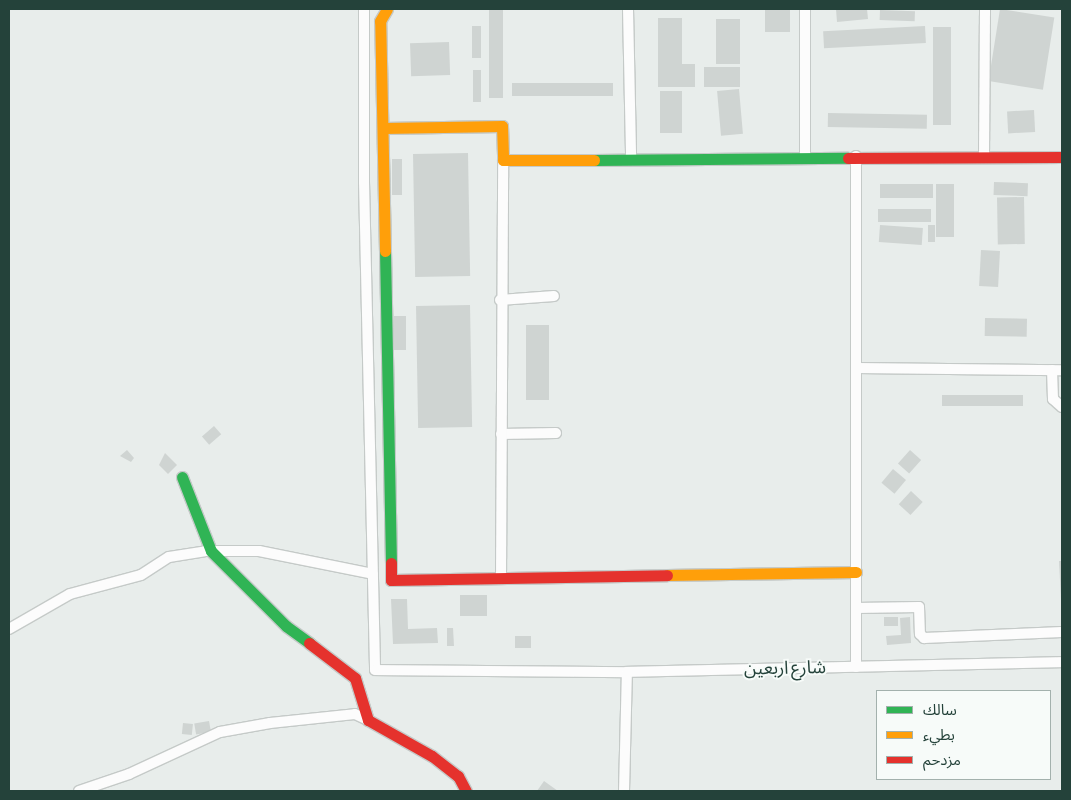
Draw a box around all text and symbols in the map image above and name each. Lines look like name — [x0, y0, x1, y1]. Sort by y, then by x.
street label: شارع اربعين — [744, 656, 826, 680]
legend — [876, 690, 1051, 780]
text: سالك — [923, 701, 957, 718]
text: بطيء — [923, 726, 955, 743]
text: مزدحم — [923, 751, 961, 768]

